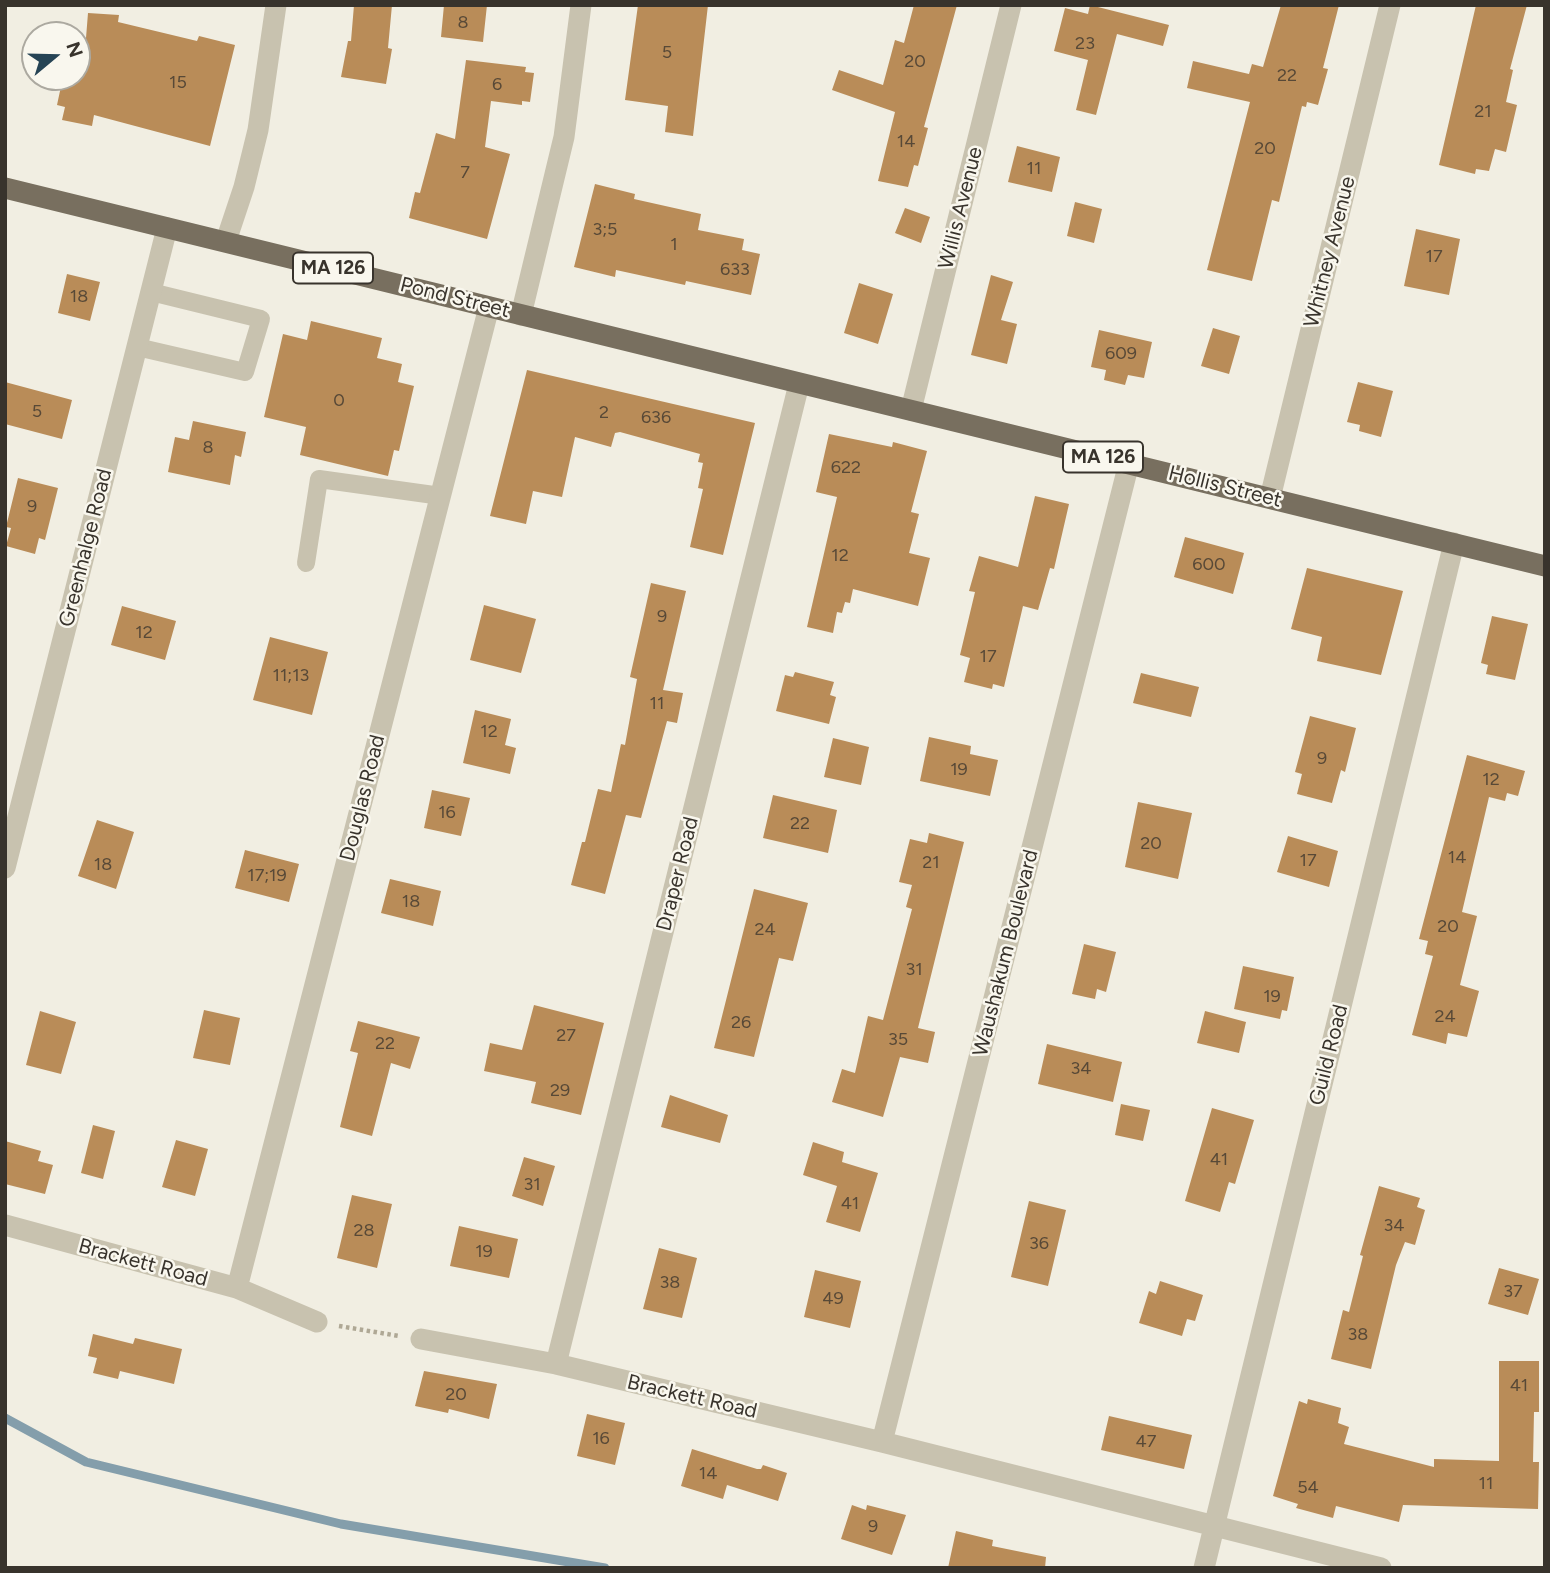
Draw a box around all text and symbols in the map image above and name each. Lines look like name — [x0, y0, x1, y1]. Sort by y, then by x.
house number: 8 — [457, 12, 469, 34]
north arrow — [21, 21, 91, 91]
house number: 23 — [1075, 33, 1095, 55]
text: N — [61, 39, 88, 60]
house number: 5 — [662, 42, 672, 64]
house number: 20 — [904, 51, 926, 73]
house number: 22 — [1277, 65, 1297, 87]
house number: 15 — [169, 72, 187, 94]
house number: 6 — [492, 74, 502, 96]
house number: 21 — [1474, 101, 1492, 123]
house number: 14 — [897, 131, 915, 153]
house number: 20 — [1254, 138, 1276, 160]
street label: Willis Avenue — [934, 144, 988, 272]
house number: 11 — [1027, 158, 1041, 180]
house number: 7 — [460, 162, 470, 184]
street label: Whitney Avenue — [1299, 174, 1361, 330]
house number: 3;5 — [593, 219, 617, 241]
house number: 1 — [670, 234, 678, 256]
house number: 17 — [1425, 246, 1443, 268]
road number: MA 126 — [293, 252, 373, 284]
house number: 633 — [720, 259, 750, 281]
street label: Pond Street — [398, 272, 512, 324]
house number: 18 — [70, 286, 88, 308]
house number: 609 — [1105, 343, 1137, 365]
house number: 0 — [333, 390, 345, 412]
house number: 5 — [32, 401, 42, 423]
house number: 2 — [599, 402, 609, 424]
house number: 636 — [641, 407, 671, 429]
house number: 8 — [202, 437, 214, 459]
road number: MA 126 — [1063, 442, 1143, 472]
house number: 622 — [831, 457, 861, 479]
street label: Hollis Street — [1166, 461, 1284, 513]
street label: Greenhalge Road — [54, 466, 118, 630]
house number: 9 — [27, 496, 37, 518]
house number: 12 — [831, 545, 849, 567]
house number: 600 — [1192, 554, 1226, 576]
house number: 9 — [657, 606, 667, 628]
house number: 12 — [135, 622, 153, 644]
house number: 17 — [979, 646, 997, 668]
house number: 11;13 — [273, 665, 309, 687]
house number: 11 — [650, 693, 664, 715]
house number: 12 — [480, 721, 498, 743]
street label: Douglas Road — [335, 732, 391, 864]
house number: 9 — [1317, 748, 1327, 770]
house number: 19 — [950, 759, 968, 781]
house number: 12 — [1482, 769, 1500, 791]
house number: 16 — [438, 802, 456, 824]
house number: 22 — [790, 813, 810, 835]
street label: Draper Road — [652, 814, 704, 934]
house number: 20 — [1140, 833, 1162, 855]
street label: Waushakum Boulevard — [968, 847, 1044, 1059]
house number: 14 — [1448, 847, 1466, 869]
house number: 17 — [1299, 850, 1317, 872]
house number: 21 — [922, 852, 940, 874]
house number: 18 — [94, 854, 112, 876]
house number: 17;19 — [247, 865, 287, 887]
house number: 18 — [402, 891, 420, 913]
house number: 20 — [1437, 916, 1459, 938]
house number: 24 — [754, 919, 776, 941]
house number: 31 — [905, 959, 923, 981]
house number: 19 — [1263, 986, 1281, 1008]
street label: Guild Road — [1304, 1002, 1354, 1108]
house number: 24 — [1434, 1006, 1456, 1028]
house number: 26 — [731, 1012, 751, 1034]
house number: 27 — [556, 1025, 576, 1047]
house number: 35 — [888, 1029, 908, 1051]
house number: 22 — [375, 1033, 395, 1055]
house number: 34 — [1071, 1058, 1091, 1080]
house number: 29 — [550, 1080, 570, 1102]
house number: 41 — [1210, 1149, 1228, 1171]
house number: 31 — [523, 1174, 541, 1196]
house number: 41 — [841, 1193, 859, 1215]
house number: 34 — [1384, 1215, 1404, 1237]
house number: 28 — [353, 1220, 375, 1242]
house number: 36 — [1029, 1233, 1049, 1255]
street label: Brackett Road — [76, 1234, 210, 1292]
house number: 19 — [475, 1241, 493, 1263]
house number: 38 — [660, 1272, 680, 1294]
house number: 37 — [1503, 1281, 1523, 1303]
house number: 49 — [822, 1288, 844, 1310]
house number: 38 — [1348, 1324, 1368, 1346]
street label: Brackett Road — [624, 1370, 760, 1424]
house number: 41 — [1510, 1375, 1528, 1397]
house number: 20 — [445, 1384, 467, 1406]
house number: 16 — [592, 1428, 610, 1450]
house number: 47 — [1136, 1431, 1156, 1453]
house number: 14 — [699, 1463, 717, 1485]
house number: 11 — [1479, 1473, 1493, 1495]
house number: 54 — [1297, 1477, 1319, 1499]
house number: 9 — [868, 1516, 878, 1538]

